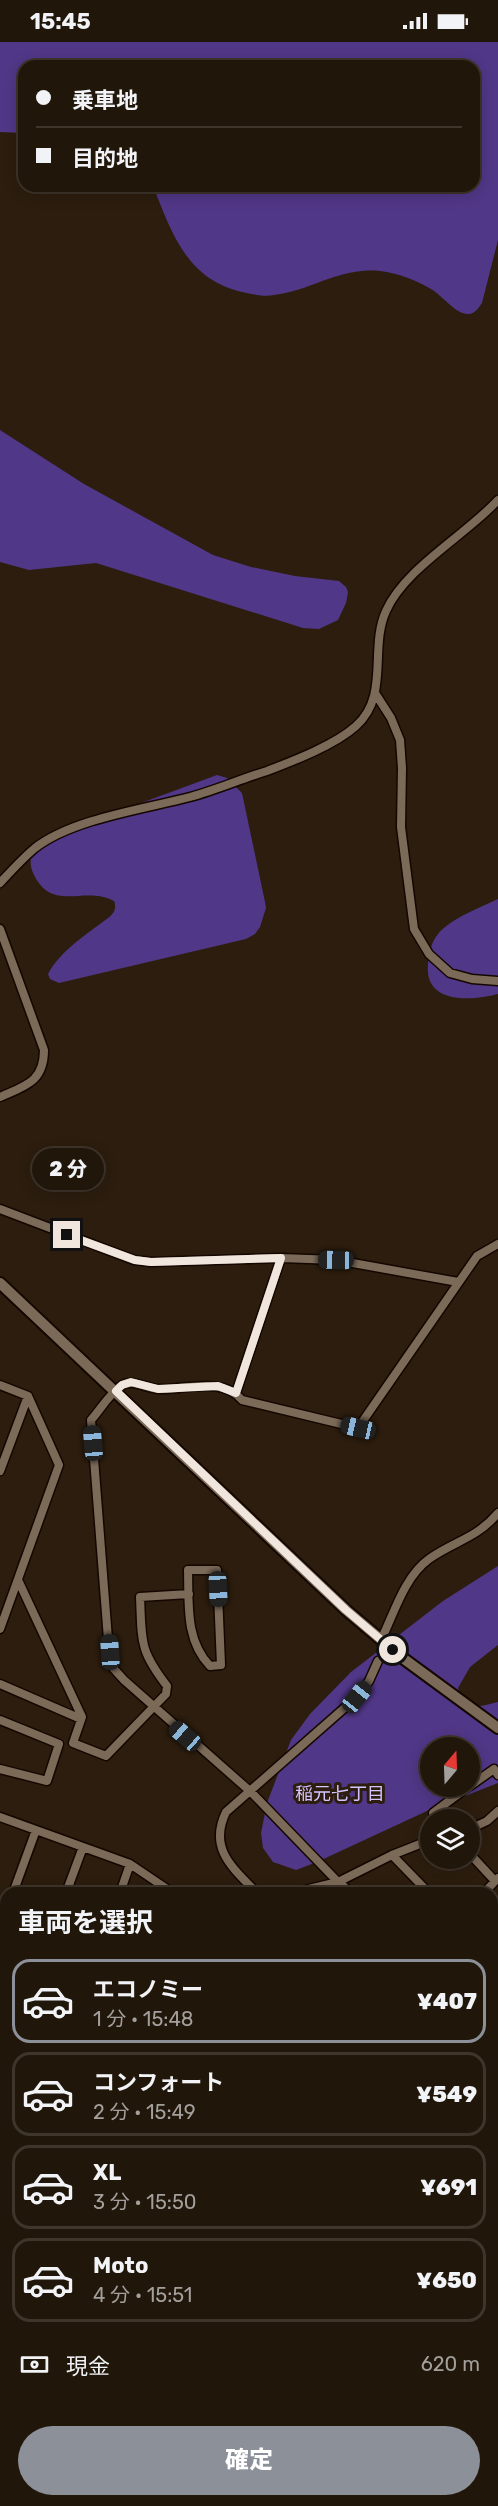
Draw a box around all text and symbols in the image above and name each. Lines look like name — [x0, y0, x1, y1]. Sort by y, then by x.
text: 15:45 — [30, 8, 91, 35]
text: 乗車地 — [72, 87, 138, 114]
text: 目的地 — [72, 145, 138, 172]
callout: 2 分 — [31, 1148, 103, 1190]
text: 2 分 — [49, 1157, 87, 1181]
route end — [53, 1221, 80, 1248]
car — [318, 1251, 354, 1269]
car — [338, 1415, 378, 1441]
car — [82, 1424, 104, 1462]
car — [208, 1571, 228, 1607]
car — [100, 1633, 120, 1671]
route start — [379, 1636, 406, 1663]
car — [339, 1677, 375, 1717]
car — [166, 1717, 204, 1755]
north arrow — [420, 1737, 480, 1797]
map controls — [420, 1737, 480, 1869]
district label: 稲元七丁目 — [295, 1783, 385, 1805]
button: layers — [420, 1809, 480, 1869]
text: 車両を選択 — [18, 1907, 153, 1939]
icon: car — [21, 1974, 75, 2028]
text: エコノミー — [93, 1976, 203, 2003]
text: ¥407 — [417, 1988, 477, 2015]
text: 1 分 · 15:48 — [93, 2007, 194, 2031]
icon: car — [21, 2067, 75, 2121]
text: コンフォート — [93, 2069, 224, 2096]
text: ¥549 — [416, 2081, 477, 2108]
text: 2 分 · 15:49 — [93, 2100, 196, 2124]
text: XL — [93, 2159, 121, 2186]
icon: car — [21, 2160, 75, 2214]
text: ¥691 — [420, 2174, 477, 2201]
text: 3 分 · 15:50 — [93, 2190, 196, 2214]
text: Moto — [93, 2252, 148, 2279]
icon: car — [21, 2253, 75, 2307]
text: ¥650 — [416, 2267, 477, 2294]
text: 4 分 · 15:51 — [93, 2283, 192, 2307]
icon: cash — [18, 2348, 51, 2381]
text: 620 m — [421, 2352, 480, 2376]
text: 現金 — [66, 2353, 110, 2380]
button: 確定 — [18, 2426, 480, 2495]

